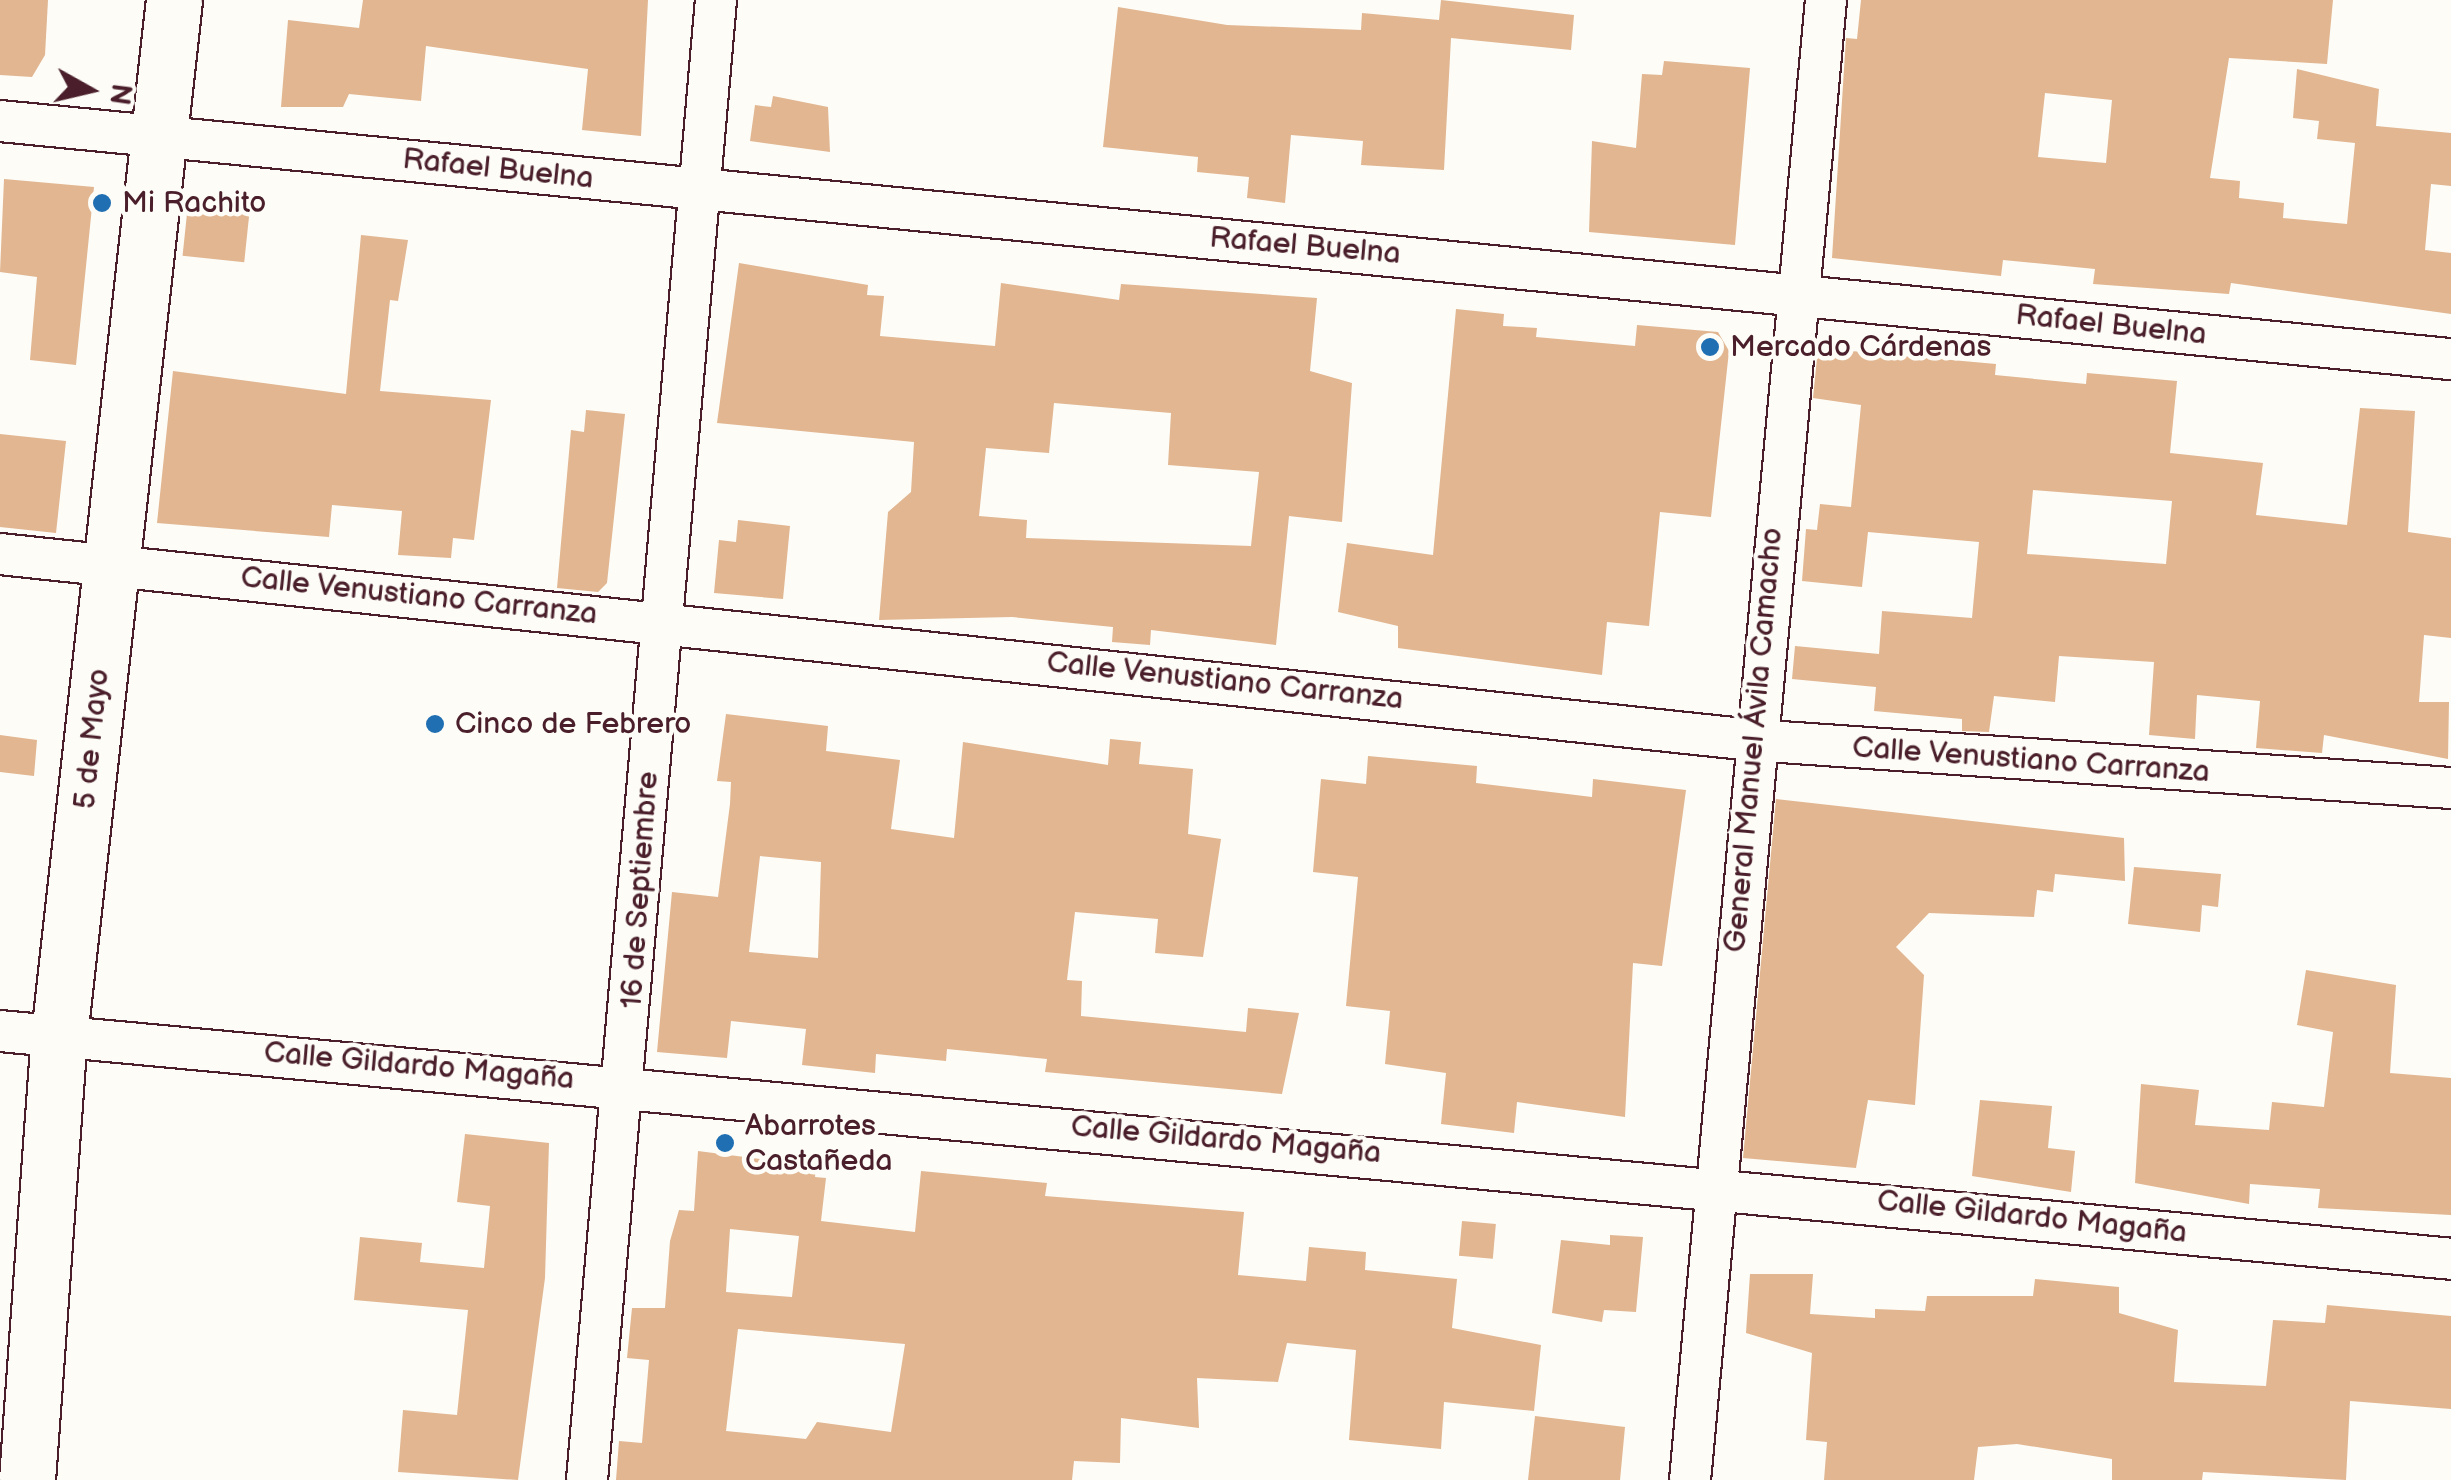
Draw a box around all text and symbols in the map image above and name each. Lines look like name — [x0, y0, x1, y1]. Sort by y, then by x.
north arrow — [40, 40, 140, 140]
text: N — [102, 82, 138, 107]
street label: Rafael Buelna — [401, 141, 595, 197]
place label: Mi Rachito — [122, 185, 266, 221]
marker: Mi Rachito — [91, 192, 113, 214]
street label: Rafael Buelna — [1208, 220, 1402, 272]
street label: Rafael Buelna — [2014, 297, 2208, 353]
place label: Mercado Cárdenas — [1730, 329, 1991, 365]
marker: Mercado Cárdenas — [1699, 336, 1721, 358]
street label: General Manuel Ávila Camacho — [1717, 526, 1791, 954]
street label: Calle Venustiano Carranza — [239, 559, 599, 633]
street label: Calle Venustiano Carranza — [1045, 644, 1405, 718]
street label: 5 de Mayo — [67, 667, 117, 811]
place label: Cinco de Febrero — [455, 706, 691, 742]
marker: Cinco de Febrero — [424, 713, 446, 735]
street label: Calle Venustiano Carranza — [1851, 730, 2211, 790]
street label: 16 de Septiembre — [614, 770, 666, 1010]
street label: Calle Gildardo Magaña — [262, 1035, 576, 1097]
place label: Abarrotes Castañeda — [745, 1108, 892, 1178]
street label: Calle Gildardo Magaña — [1069, 1109, 1383, 1171]
marker: Abarrotes Castañeda — [714, 1132, 736, 1154]
street label: Calle Gildardo Magaña — [1875, 1183, 2189, 1251]

